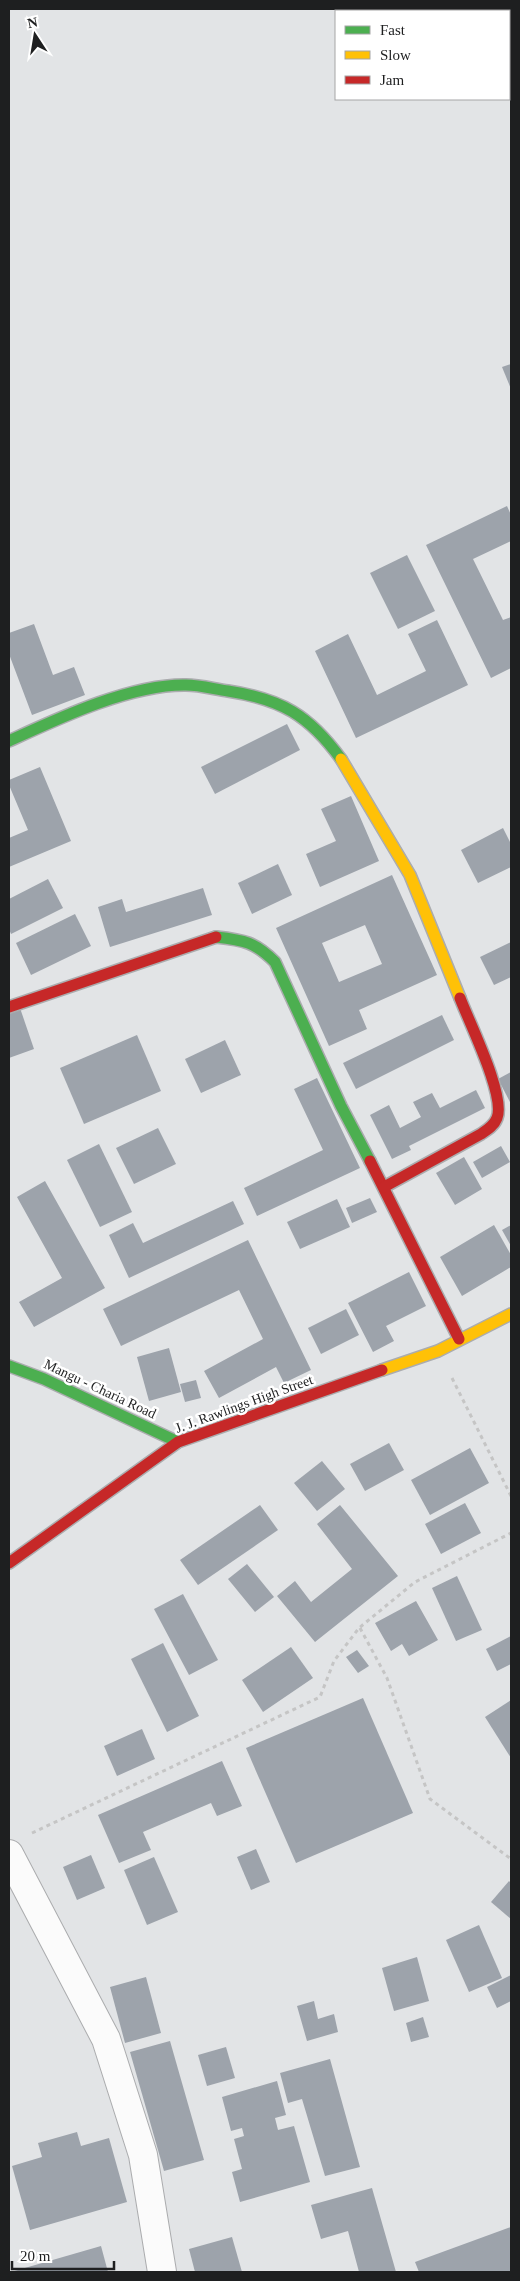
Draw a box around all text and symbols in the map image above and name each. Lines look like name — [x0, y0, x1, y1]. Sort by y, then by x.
north arrow — [10, 10, 60, 60]
legend — [335, 10, 510, 100]
text: N — [26, 14, 39, 31]
text: Fast — [380, 22, 406, 38]
text: Slow — [380, 47, 411, 63]
text: Jam — [380, 72, 404, 88]
street label: Mangu - Charia Road — [42, 1356, 158, 1422]
street label: J. J. Rawlings High Street — [173, 1372, 315, 1436]
scale bar — [12, 2238, 115, 2270]
text: 20 m — [20, 2248, 51, 2264]

